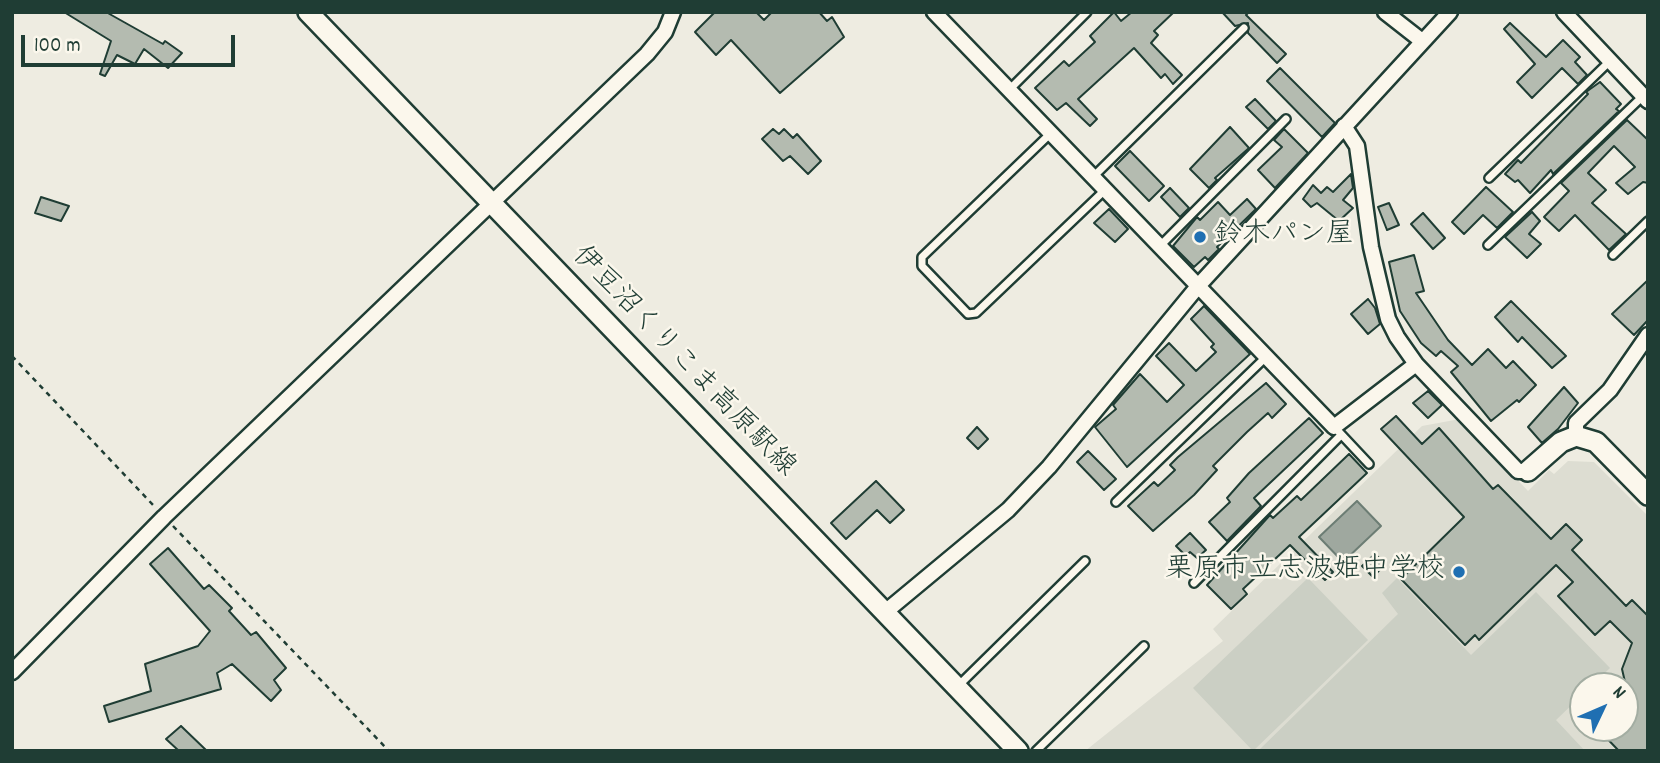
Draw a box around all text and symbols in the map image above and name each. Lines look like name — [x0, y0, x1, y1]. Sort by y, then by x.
scale bar — [24, 21, 238, 65]
text: 100 m — [34, 32, 81, 62]
place label: 鈴木パン屋 — [1214, 220, 1354, 254]
marker: 鈴木パン屋 — [1192, 229, 1208, 245]
street label: 伊豆沼くりこま高原駅線 — [563, 241, 801, 485]
place label: 栗原市立志波姫中学校 — [1165, 555, 1445, 589]
marker: 栗原市立志波姫中学校 — [1451, 564, 1467, 580]
north arrow — [1569, 672, 1639, 742]
text: N — [1605, 681, 1631, 706]

